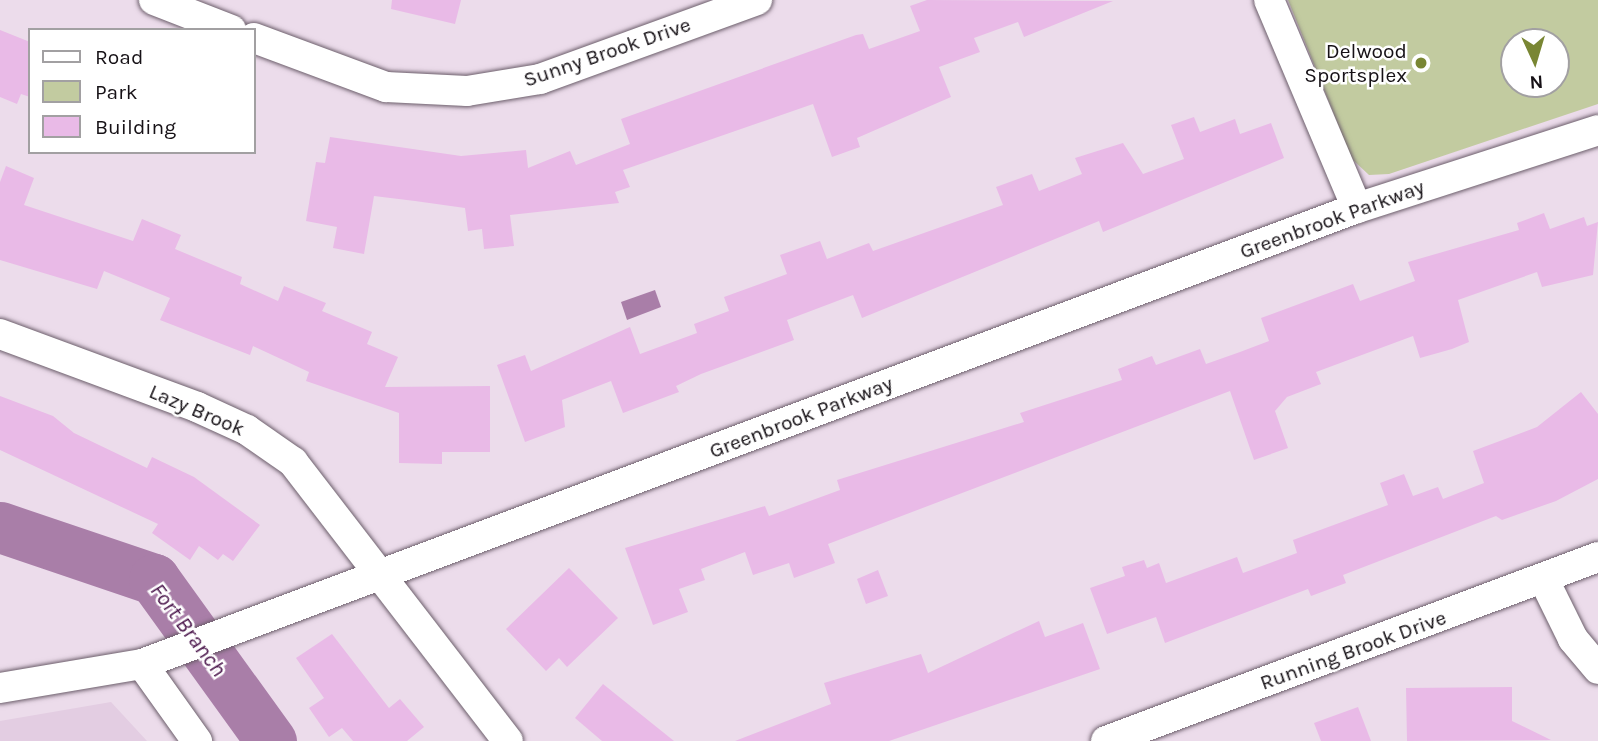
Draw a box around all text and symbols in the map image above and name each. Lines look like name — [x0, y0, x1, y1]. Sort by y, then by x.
street label: Sunny Brook Drive — [520, 12, 694, 92]
legend — [28, 28, 256, 154]
north arrow — [1500, 28, 1570, 98]
place label: Delwood Sportsplex — [1304, 38, 1407, 88]
text: Road — [95, 45, 143, 69]
marker: Delwood Sportsplex — [1413, 55, 1429, 71]
text: N — [1529, 71, 1544, 93]
text: Park — [95, 80, 138, 104]
text: Building — [95, 115, 176, 139]
street label: Greenbrook Parkway — [1236, 174, 1428, 264]
street label: Greenbrook Parkway — [706, 370, 896, 464]
street label: Lazy Brook — [145, 379, 249, 441]
water label: Fort Branch — [144, 578, 232, 682]
street label: Running Brook Drive — [1257, 605, 1449, 695]

